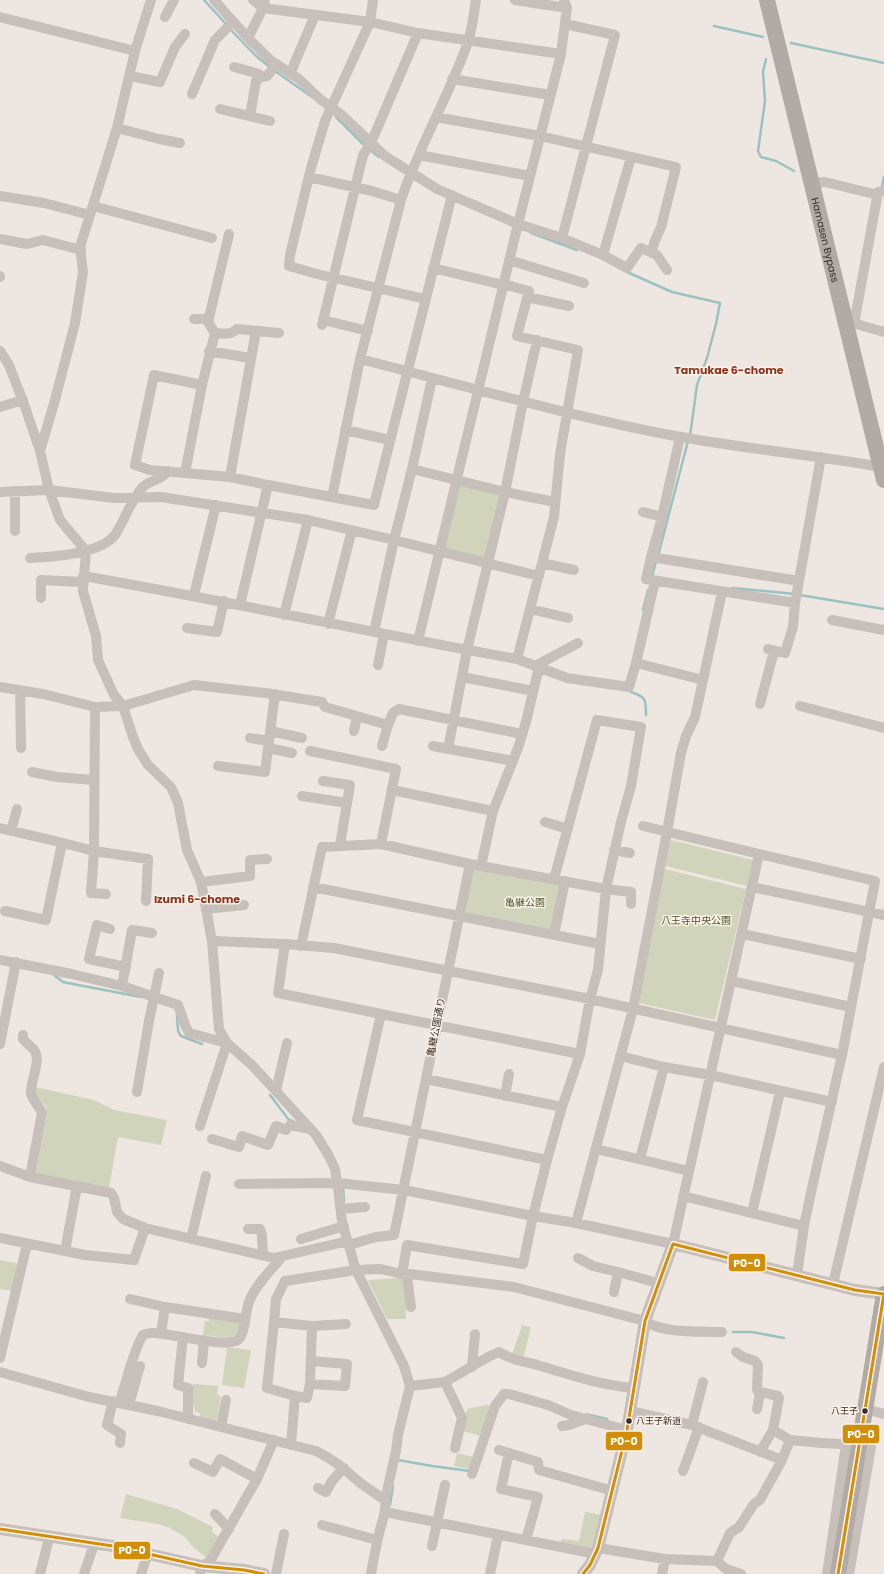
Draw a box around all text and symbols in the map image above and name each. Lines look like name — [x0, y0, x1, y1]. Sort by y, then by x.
street label: Hamasen Bypass — [808, 196, 843, 284]
district label: Tamukae 6-chome — [674, 362, 784, 378]
district label: Izumi 6-chome — [154, 891, 240, 907]
park label: 亀継公園 — [505, 895, 545, 910]
park label: 八王寺中央公園 — [661, 913, 731, 928]
street label: 亀継公園通り — [423, 996, 449, 1058]
line badge: P0-0 — [728, 1253, 766, 1272]
text: P0-0 — [733, 1255, 761, 1271]
place label: 八王子 — [831, 1405, 858, 1417]
marker: 八王子 — [860, 1406, 870, 1416]
place label: 八王子新道 — [636, 1415, 681, 1427]
marker: 八王子新道 — [624, 1416, 634, 1426]
line badge: P0-0 — [842, 1424, 880, 1444]
text: P0-0 — [847, 1426, 875, 1442]
line badge: P0-0 — [605, 1431, 643, 1451]
text: P0-0 — [610, 1433, 638, 1449]
line badge: P0-0 — [113, 1541, 151, 1560]
text: P0-0 — [118, 1542, 146, 1558]

